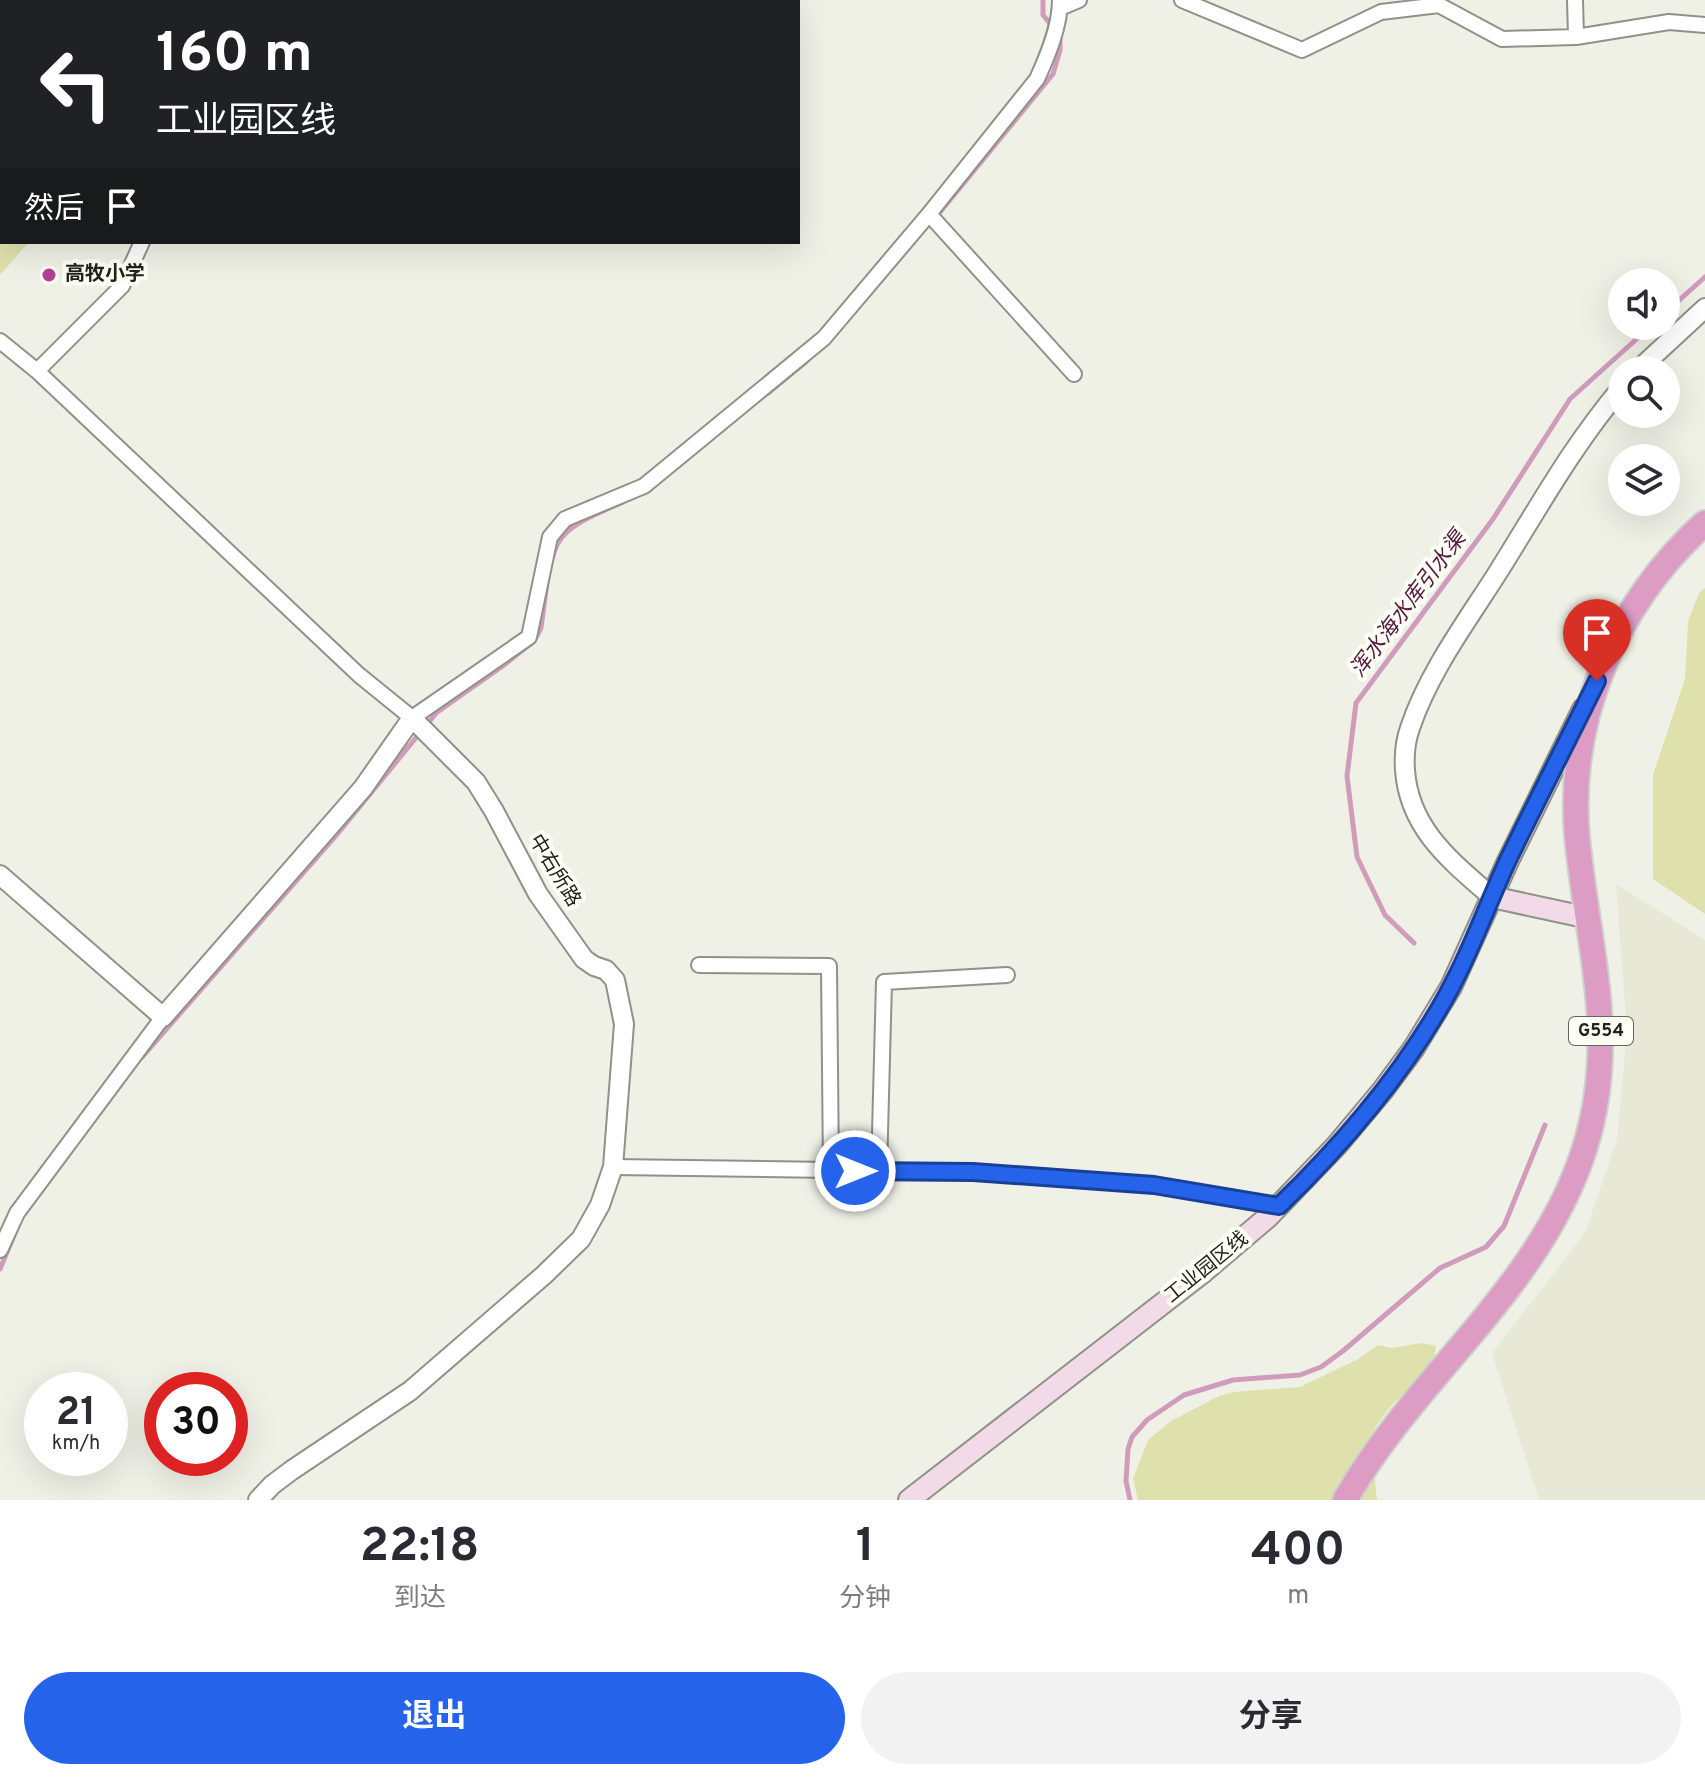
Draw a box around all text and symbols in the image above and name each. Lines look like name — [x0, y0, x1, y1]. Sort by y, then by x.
text: 160 m — [156, 21, 313, 91]
icon: left — [24, 32, 128, 136]
text: 工业园区线 — [156, 100, 336, 146]
icon: arrive — [100, 184, 144, 228]
text: 然后 — [24, 192, 84, 229]
place label: 高牧小学 — [65, 262, 145, 288]
marker: 高牧小学 — [40, 266, 58, 284]
map controls — [1608, 268, 1680, 516]
button: sound — [1608, 268, 1680, 340]
button: search — [1608, 356, 1680, 428]
button: layers — [1608, 444, 1680, 516]
water label: 浑水海水库引水渠 — [1345, 524, 1475, 683]
pin — [1563, 599, 1631, 681]
icon: arrive — [1575, 611, 1619, 655]
street label: 中右所路 — [522, 830, 586, 912]
road number: G554 — [1569, 1017, 1633, 1045]
position arrow — [813, 1129, 897, 1213]
street label: 工业园区线 — [1160, 1226, 1254, 1310]
speed limit sign: 30 — [144, 1372, 248, 1476]
text: 21 — [56, 1389, 96, 1439]
text: km/h — [52, 1431, 100, 1457]
text: 22:18 — [360, 1518, 480, 1578]
text: 1 — [856, 1518, 875, 1578]
text: 400 — [1251, 1522, 1345, 1582]
text: m — [1287, 1580, 1309, 1613]
text: 到达 — [394, 1583, 446, 1616]
text: 分钟 — [839, 1583, 891, 1616]
button: 退出 — [24, 1672, 845, 1764]
button: 分享 — [861, 1672, 1681, 1764]

